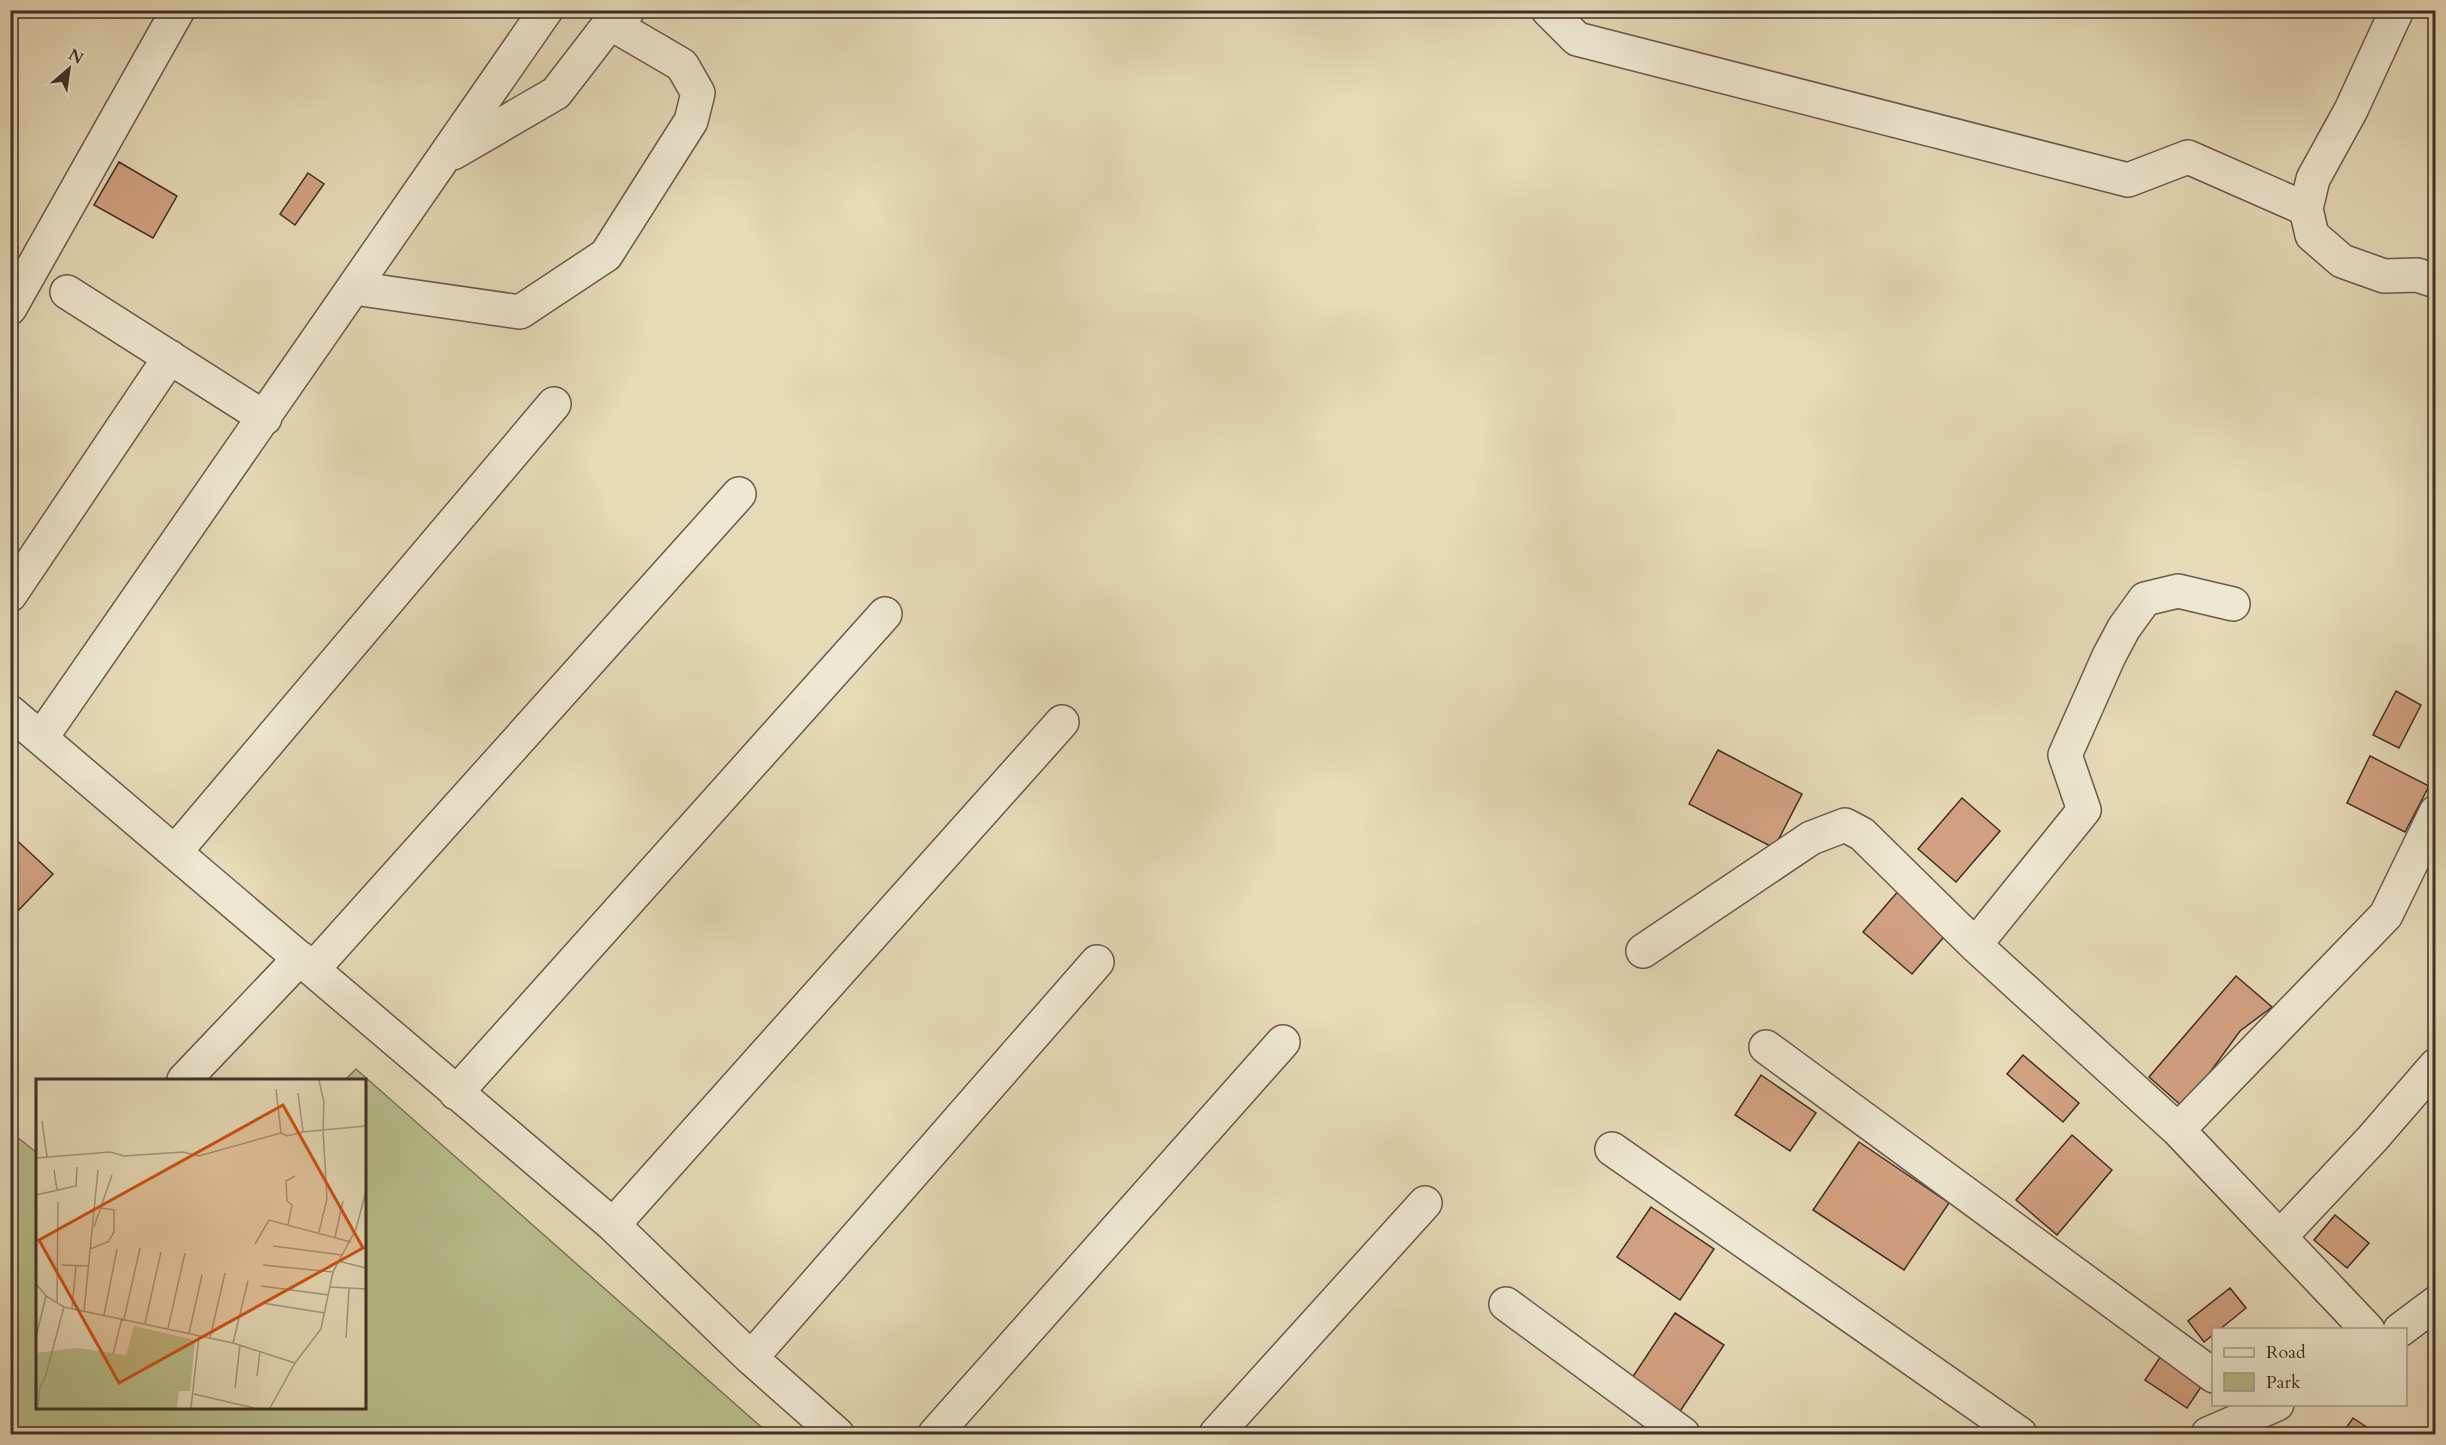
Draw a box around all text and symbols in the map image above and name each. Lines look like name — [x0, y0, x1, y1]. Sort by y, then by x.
north arrow — [39, 39, 99, 99]
text: N — [64, 44, 87, 70]
inset map — [36, 1079, 366, 1409]
legend — [2212, 1328, 2407, 1406]
text: Road — [2266, 1340, 2306, 1365]
text: Park — [2266, 1370, 2301, 1395]

